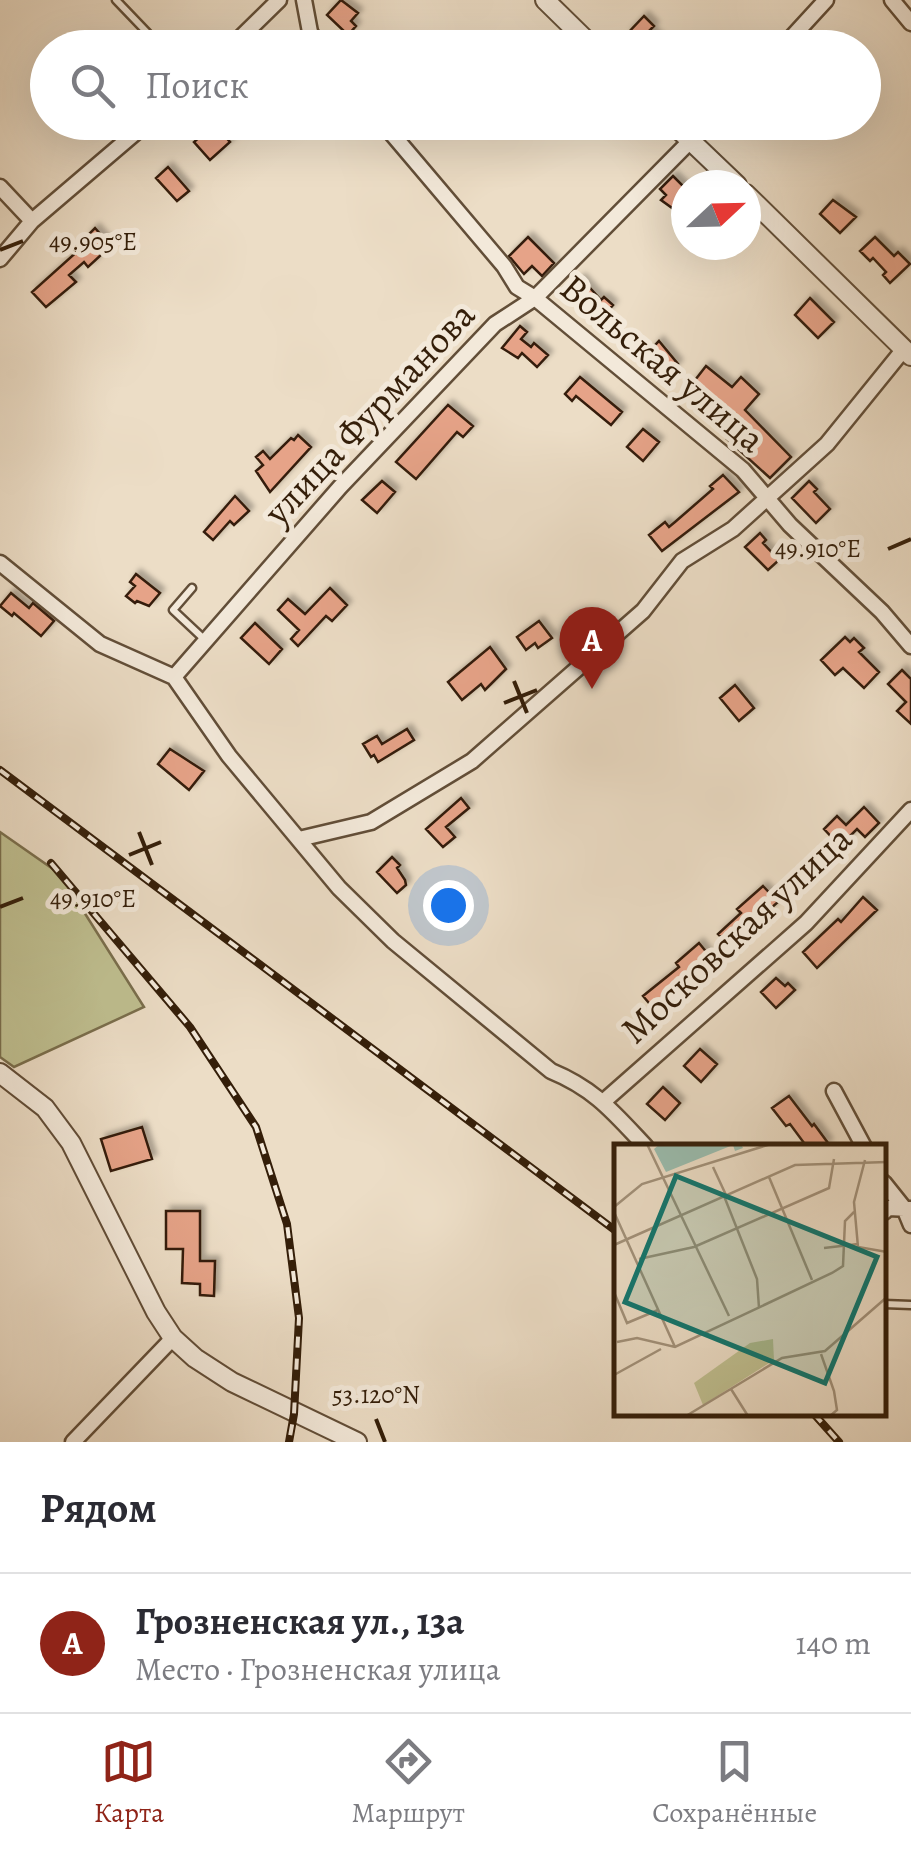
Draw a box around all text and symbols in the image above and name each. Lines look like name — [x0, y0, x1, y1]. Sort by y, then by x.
search box — [30, 30, 881, 140]
icon: search — [65, 58, 120, 113]
text: Поиск — [145, 59, 249, 111]
north arrow — [671, 170, 761, 260]
text: 49.905°E — [49, 225, 137, 259]
street label: Вольская улица — [549, 262, 777, 464]
street label: улица Фурманова — [251, 289, 487, 537]
text: 49.910°E — [775, 532, 861, 566]
pin: A — [560, 606, 624, 689]
street label: Московская улица — [609, 813, 863, 1055]
your location — [423, 880, 474, 931]
text: 49.910°E — [50, 882, 136, 916]
inset map — [614, 1144, 886, 1417]
text: 53.120°N — [332, 1378, 420, 1412]
text: Рядом — [40, 1479, 157, 1536]
text: Грозненская ул., 13а — [135, 1595, 464, 1647]
text: A — [62, 1621, 83, 1665]
text: 140 m — [796, 1621, 871, 1665]
text: Место · Грозненская улица — [135, 1647, 500, 1691]
tab: Карта — [94, 1734, 164, 1832]
tab: Маршрут — [352, 1734, 465, 1832]
tab: Сохранённые — [652, 1734, 817, 1832]

